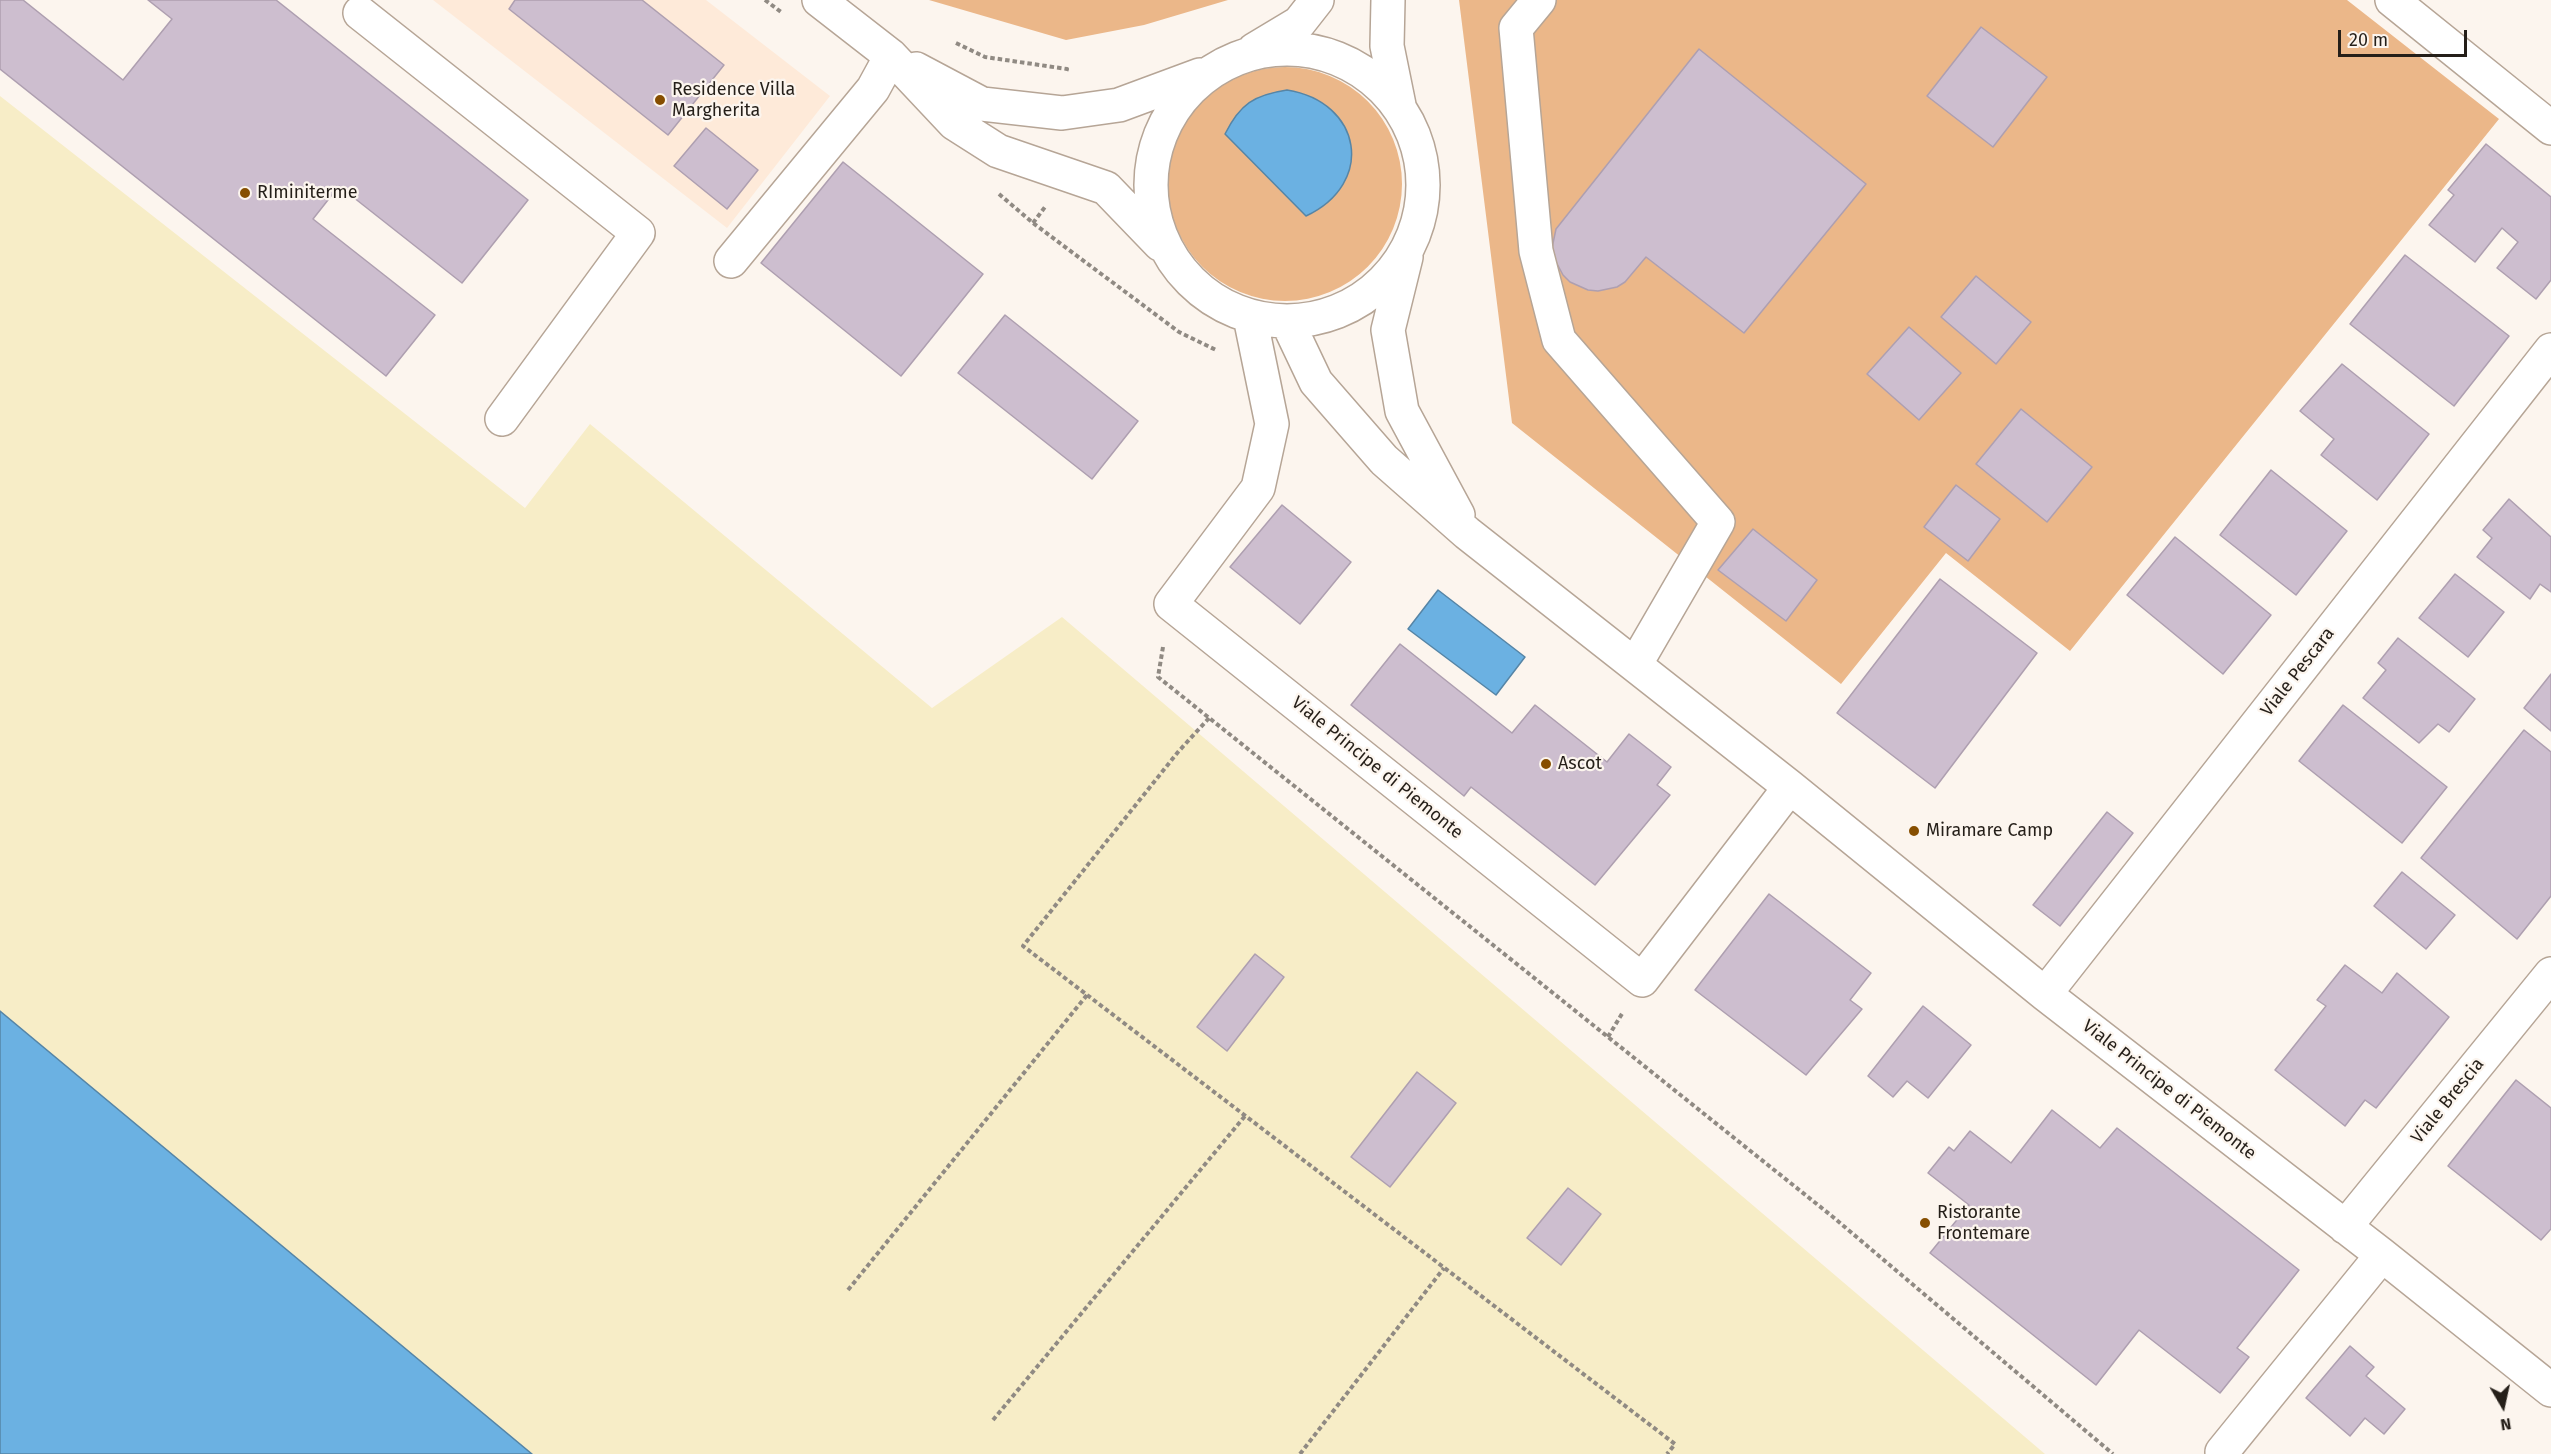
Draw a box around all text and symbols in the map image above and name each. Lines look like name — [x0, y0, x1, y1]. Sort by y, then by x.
scale bar — [2341, 18, 2470, 56]
text: 20 m — [2349, 29, 2388, 51]
place label: Residence Villa Margherita — [672, 79, 795, 122]
marker: Residence Villa Margherita — [653, 93, 667, 107]
place label: RIminiterme — [257, 182, 358, 204]
marker: RIminiterme — [238, 186, 252, 200]
street label: Viale Pescara — [2257, 623, 2339, 721]
street label: Viale Principe di Piemonte — [1287, 692, 1467, 844]
place label: Ascot — [1558, 753, 1602, 775]
marker: Ascot — [1539, 757, 1553, 771]
place label: Miramare Camp — [1926, 820, 2053, 842]
marker: Miramare Camp — [1907, 824, 1921, 838]
street label: Viale Principe di Piemonte — [2078, 1015, 2260, 1165]
street label: Viale Brescia — [2407, 1054, 2489, 1148]
place label: Ristorante Frontemare — [1937, 1202, 2030, 1244]
marker: Ristorante Frontemare — [1918, 1216, 1932, 1230]
north arrow — [2473, 1376, 2533, 1436]
text: N — [2499, 1414, 2513, 1434]

